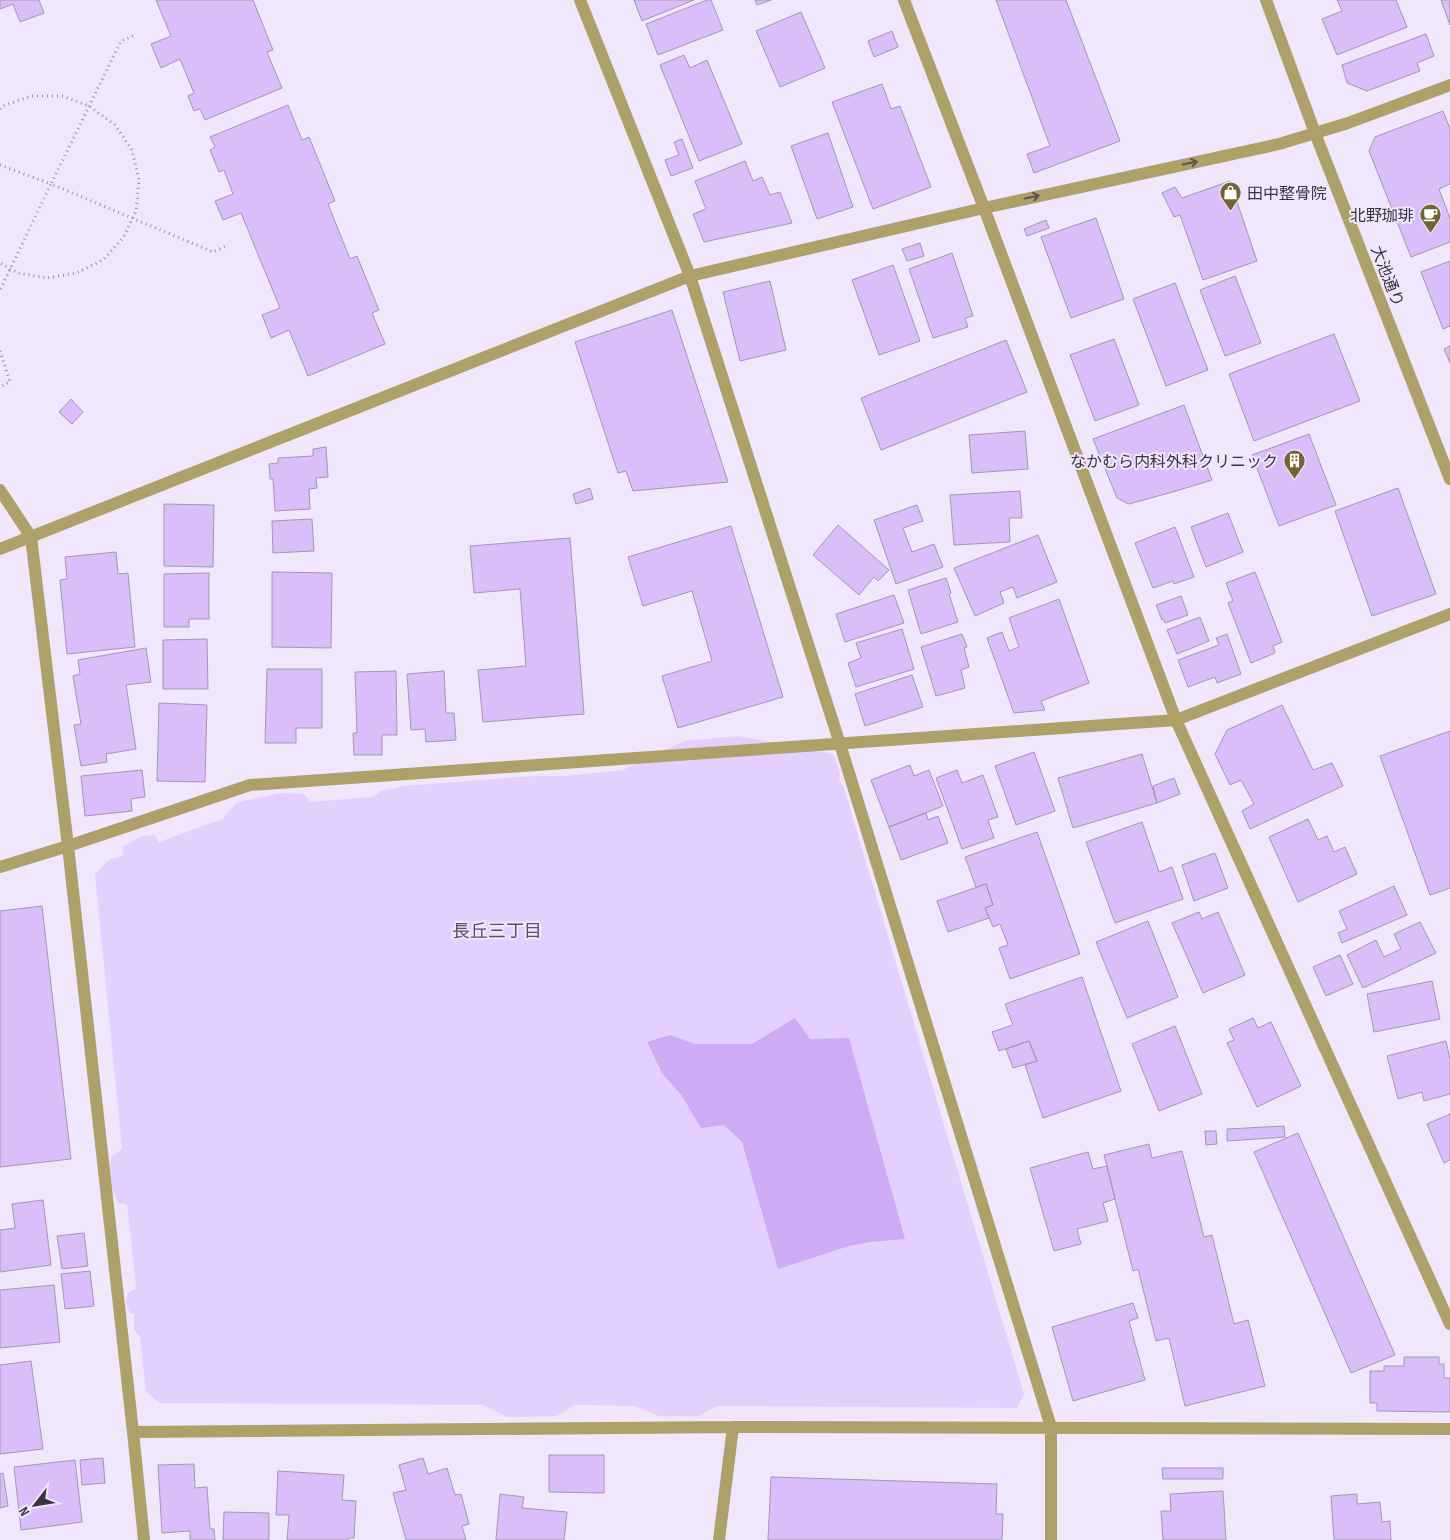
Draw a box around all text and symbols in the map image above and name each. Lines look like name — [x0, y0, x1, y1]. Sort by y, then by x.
one-way arrow — [1182, 158, 1198, 167]
shop icon: 田中整骨院 — [1219, 181, 1243, 212]
place label: 田中整骨院 — [1247, 185, 1327, 204]
one-way arrow — [1023, 192, 1039, 201]
cafe icon: 北野珈琲 — [1418, 203, 1442, 234]
place label: 北野珈琲 — [1350, 207, 1414, 226]
street label: 大池通り — [1366, 243, 1407, 310]
building icon: なかむら内科外科クリニック — [1282, 449, 1306, 480]
place label: なかむら内科外科クリニック — [1070, 453, 1278, 472]
district label: 長丘三丁目 — [452, 921, 542, 942]
north arrow — [10, 1480, 60, 1530]
text: N — [15, 1504, 33, 1519]

